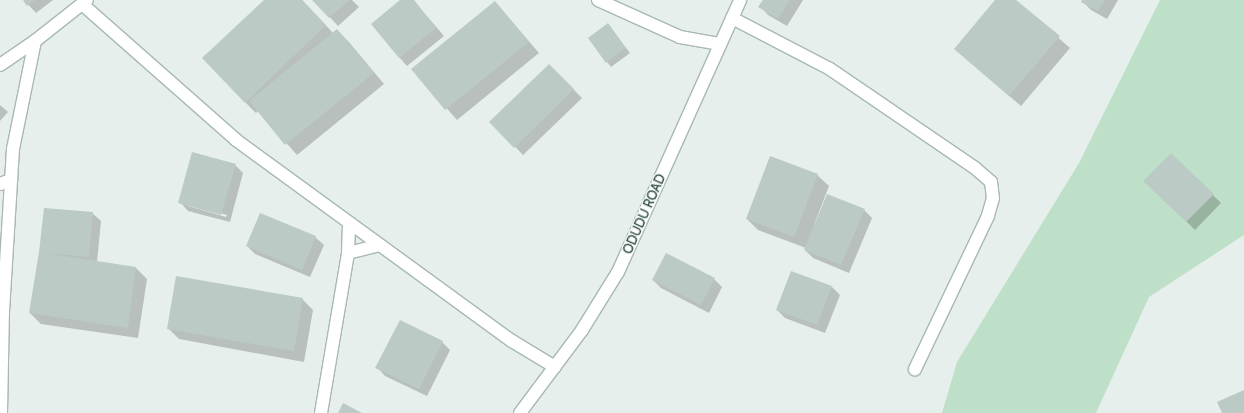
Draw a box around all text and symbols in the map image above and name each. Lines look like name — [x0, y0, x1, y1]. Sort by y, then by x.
street label: ODUDU ROAD — [619, 172, 669, 256]

